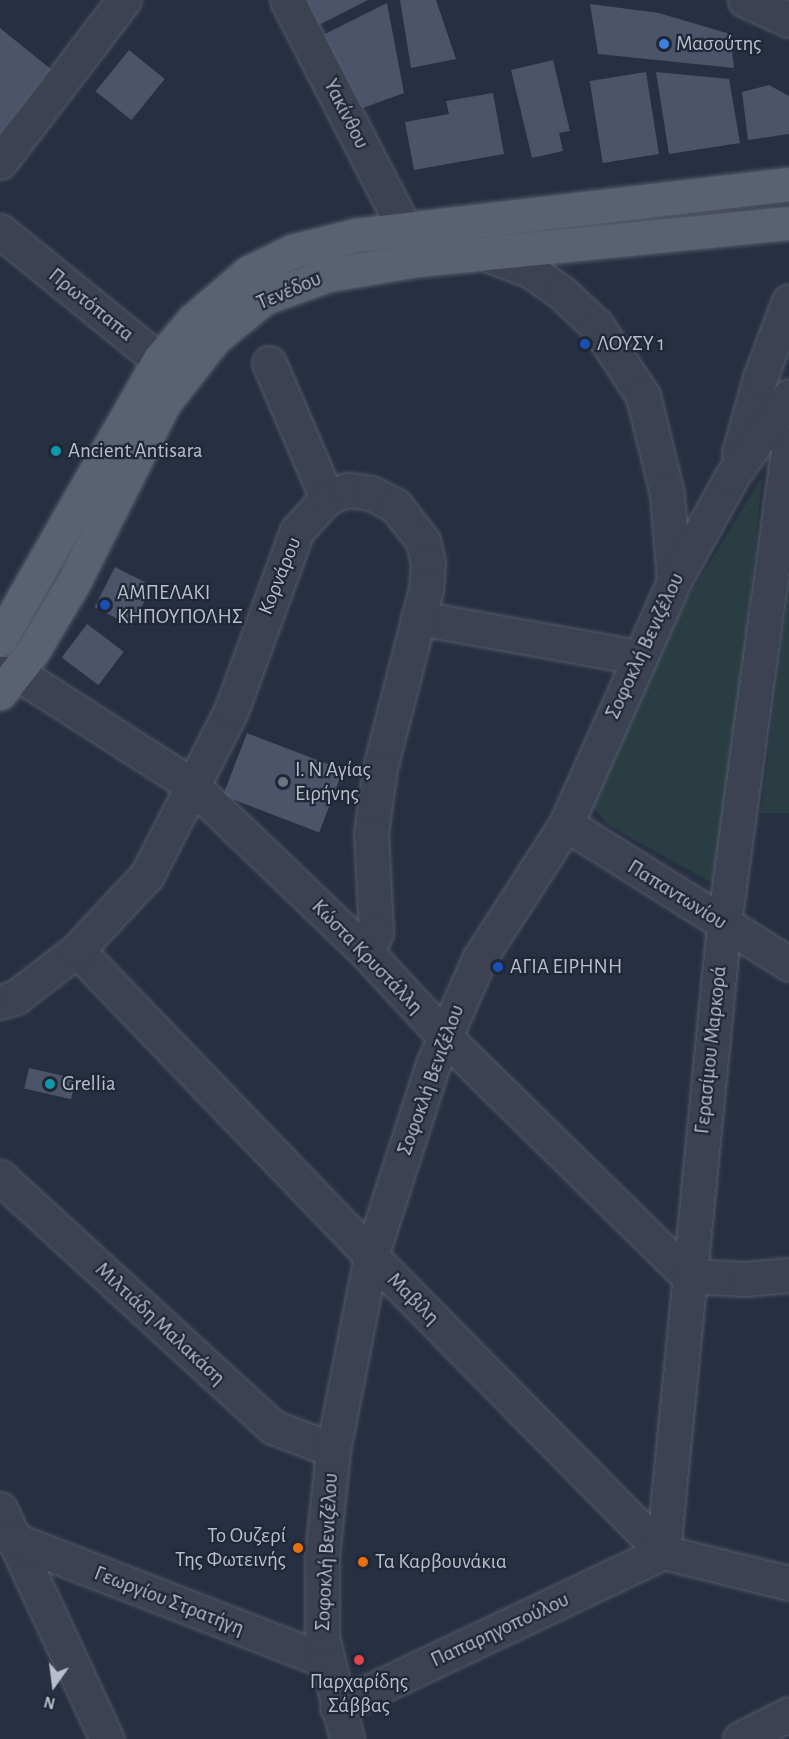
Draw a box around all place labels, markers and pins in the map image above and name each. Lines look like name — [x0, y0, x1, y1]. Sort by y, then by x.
place label: Μασούτης — [676, 31, 761, 57]
marker: Μασούτης — [657, 37, 671, 51]
place label: ΛΟΥΣΥ 1 — [597, 331, 665, 357]
marker: ΛΟΥΣΥ 1 — [578, 337, 592, 351]
place label: Ancient Antisara — [68, 438, 203, 464]
marker: Ancient Antisara — [49, 444, 63, 458]
place label: ΑΜΠΕΛΑΚΙ ΚΗΠΟΥΠΟΛΗΣ — [117, 580, 243, 630]
marker: ΑΜΠΕΛΑΚΙ ΚΗΠΟΥΠΟΛΗΣ — [98, 598, 112, 612]
place label: Ι. Ν Αγίας Ειρήνης — [295, 757, 371, 807]
marker: Ι. Ν Αγίας Ειρήνης — [276, 775, 290, 789]
place label: ΑΓΙΑ ΕΙΡΗΝΗ — [510, 954, 622, 980]
marker: ΑΓΙΑ ΕΙΡΗΝΗ — [491, 960, 505, 974]
place label: Grellia — [62, 1071, 116, 1097]
marker: Grellia — [43, 1077, 57, 1091]
place label: Το Ουζερί Της Φωτεινής — [175, 1523, 286, 1573]
marker: Το Ουζερί Της Φωτεινής — [291, 1541, 305, 1555]
place label: Τα Καρβουνάκια — [375, 1549, 507, 1575]
marker: Τα Καρβουνάκια — [356, 1555, 370, 1569]
marker: Παρχαρίδης Σάββας — [352, 1653, 366, 1667]
place label: Παρχαρίδης Σάββας — [310, 1669, 408, 1719]

